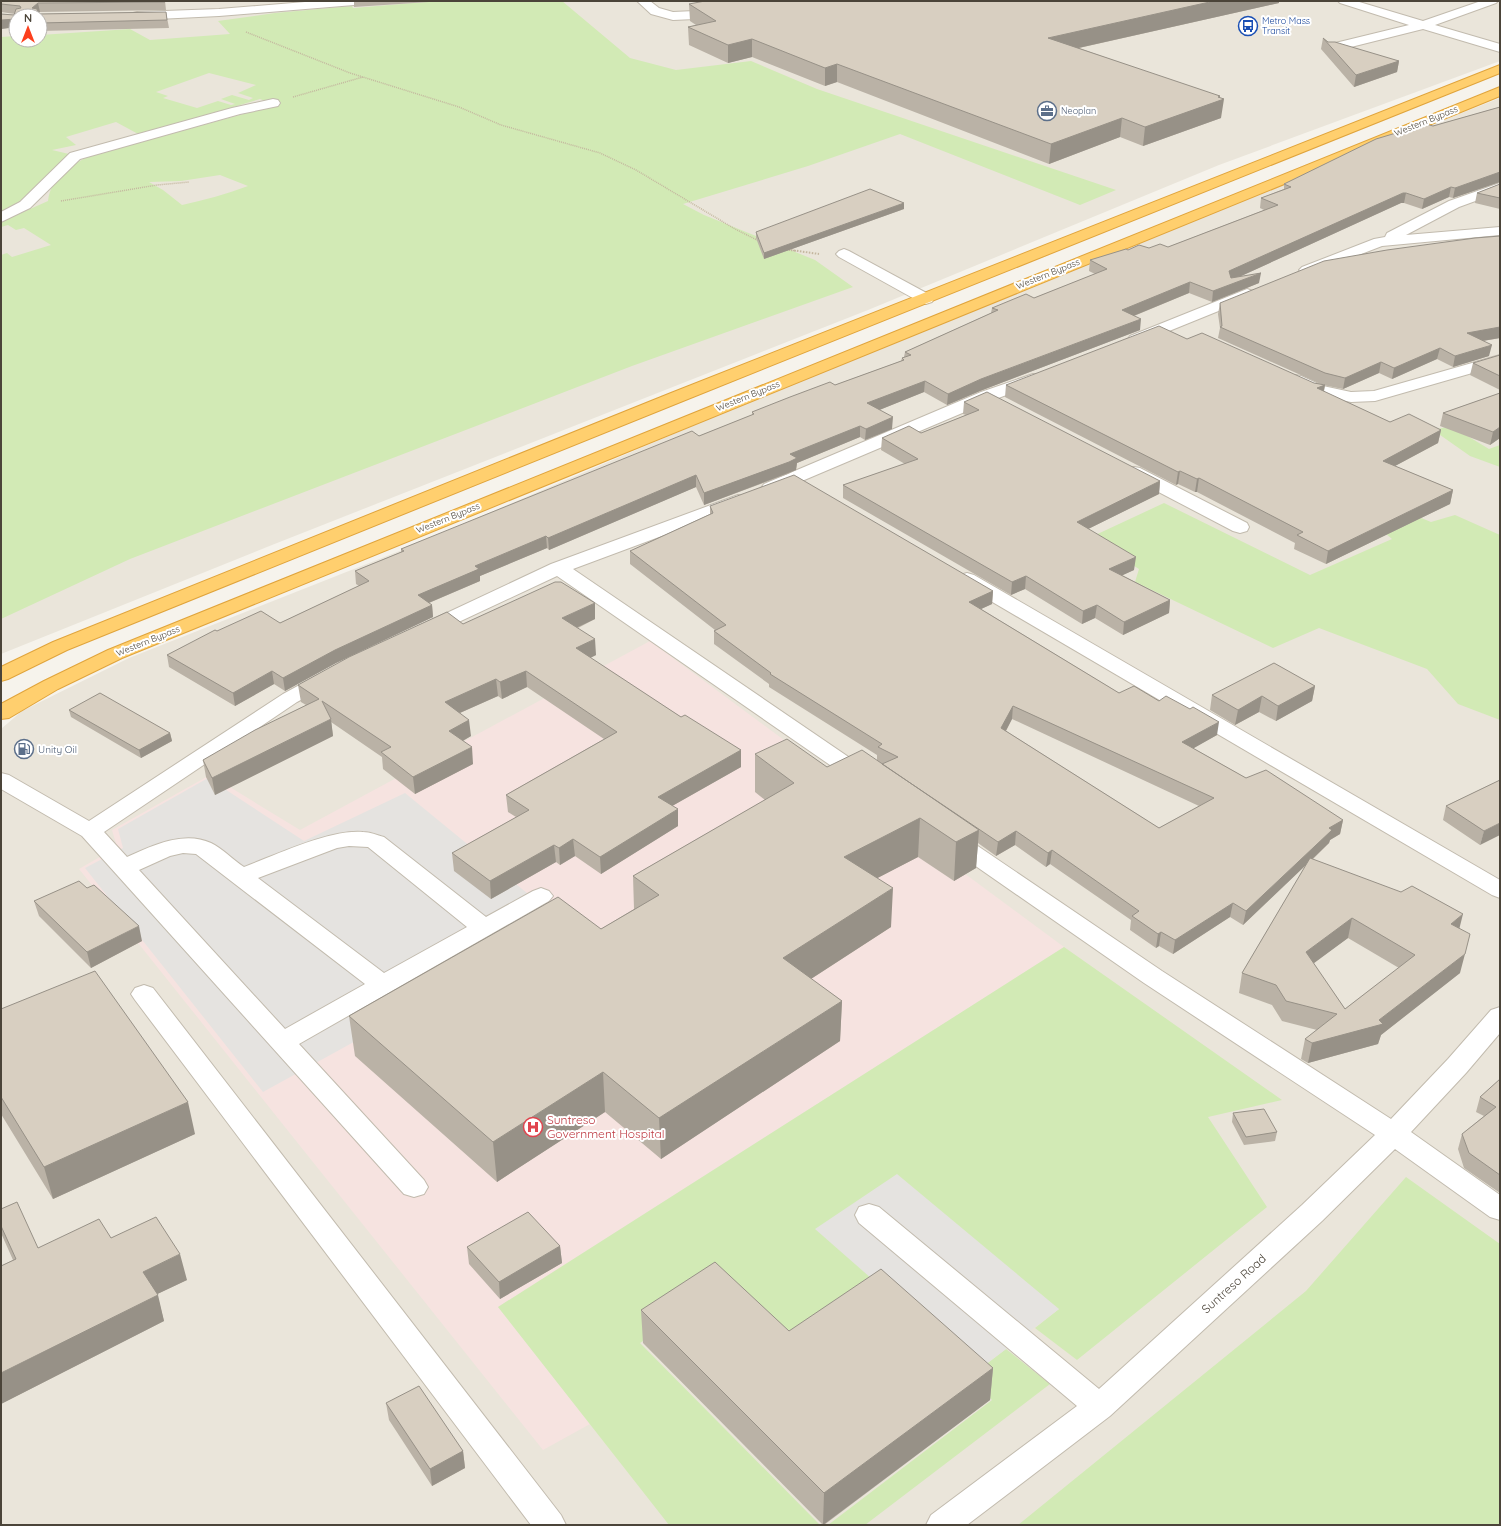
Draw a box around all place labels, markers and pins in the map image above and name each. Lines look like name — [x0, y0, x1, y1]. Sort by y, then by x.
bus stop icon: Metro Mass Transit — [1237, 15, 1259, 37]
place label: Metro Mass Transit — [1262, 15, 1310, 36]
office icon: Neoplan — [1036, 100, 1058, 122]
place label: Neoplan — [1061, 105, 1096, 116]
fuel station icon: Unity Oil — [13, 738, 35, 760]
place label: Unity Oil — [38, 743, 77, 756]
place label: Suntreso Government Hospital — [547, 1112, 665, 1141]
hospital icon: Suntreso Government Hospital — [522, 1116, 544, 1138]

